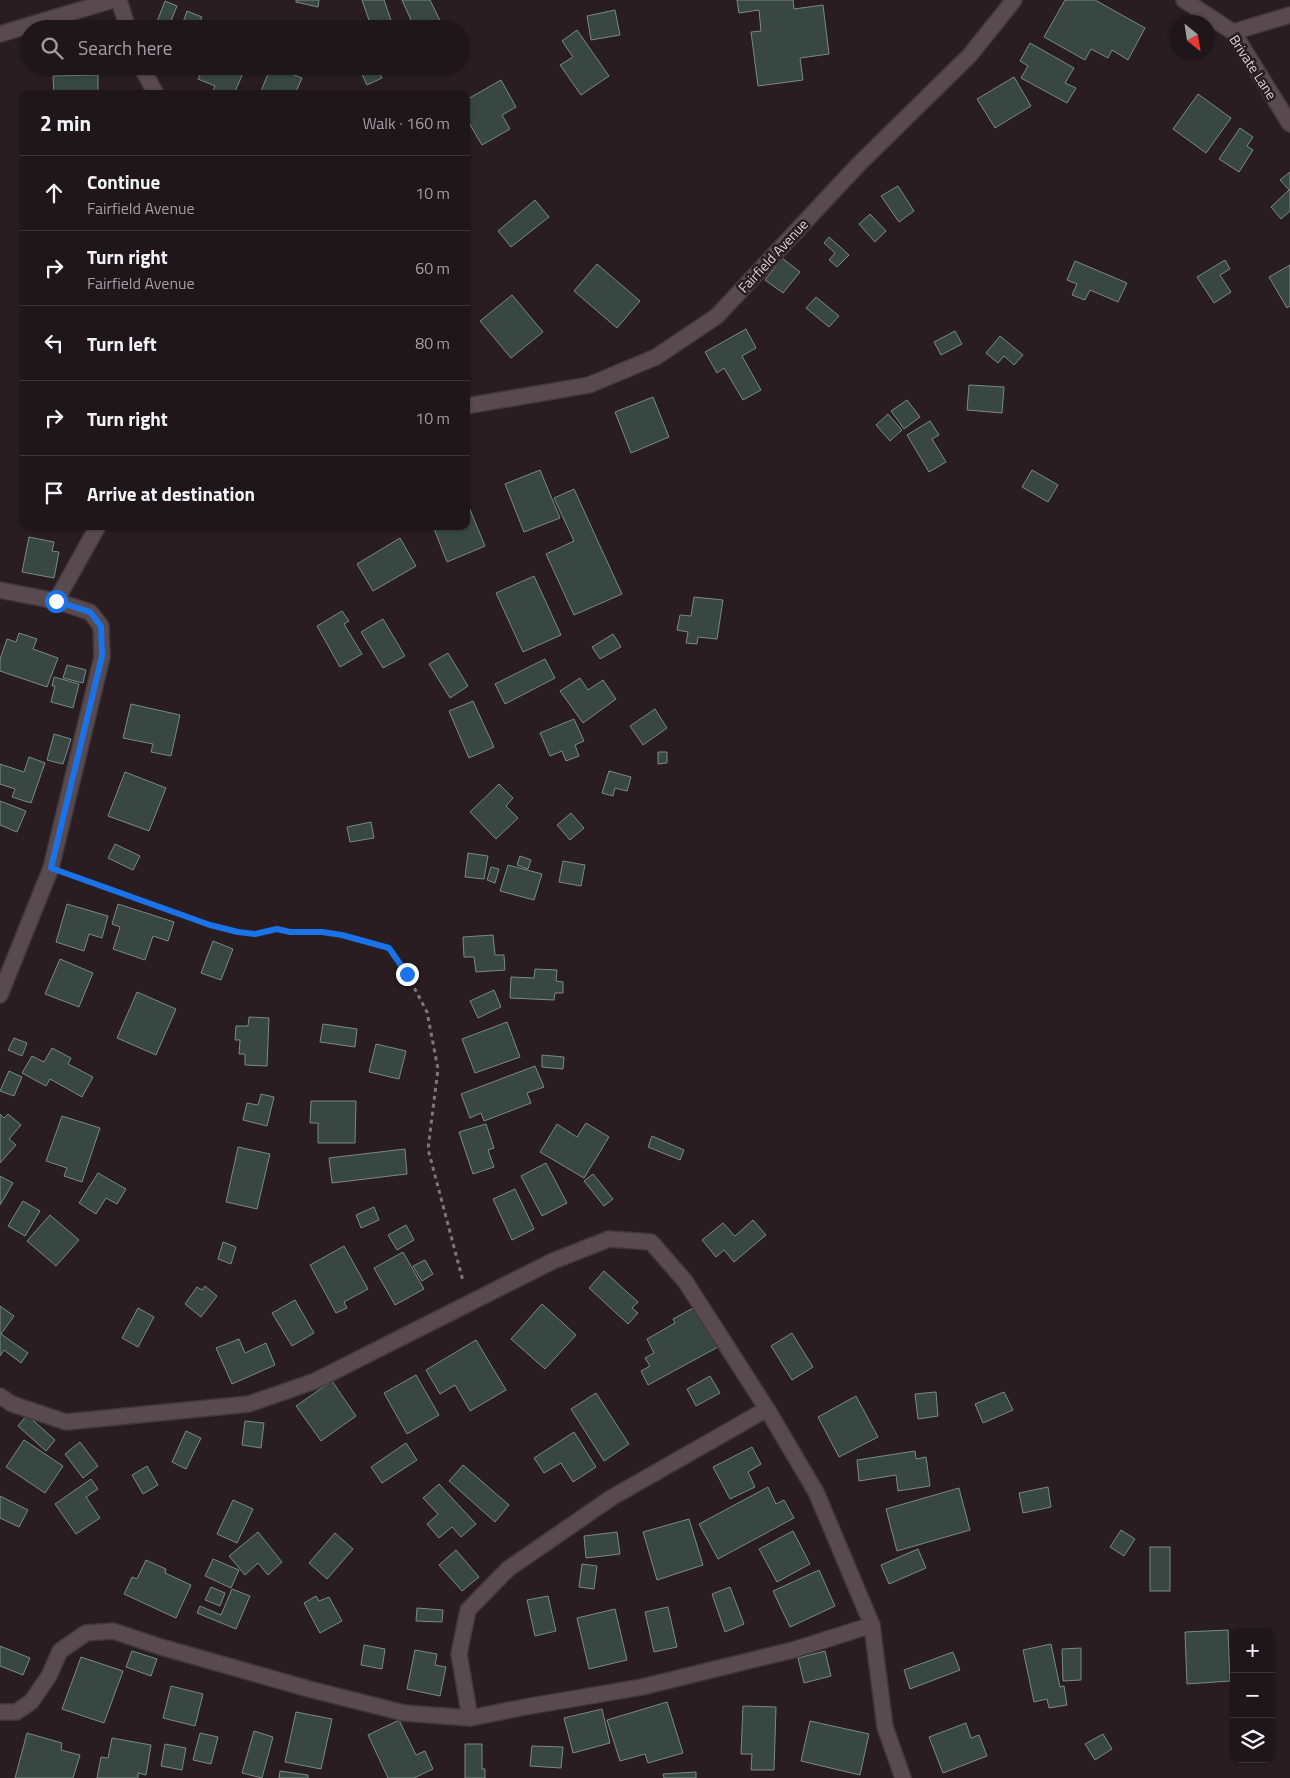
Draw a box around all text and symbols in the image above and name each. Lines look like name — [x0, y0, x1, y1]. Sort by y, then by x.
north arrow — [1170, 15, 1215, 60]
search box — [20, 20, 470, 75]
street label: Brivate Lane — [1225, 30, 1282, 103]
text: Search here — [78, 33, 172, 62]
icon: search — [38, 34, 66, 62]
text: 2 min — [40, 107, 91, 139]
text: Walk · 160 m — [362, 111, 450, 135]
text: Continue — [87, 167, 160, 196]
icon: ahead — [40, 179, 68, 207]
text: 10 m — [415, 181, 450, 205]
text: Fairfield Avenue — [87, 196, 195, 220]
street label: Fairfield Avenue — [733, 214, 812, 297]
text: Turn right — [87, 242, 168, 271]
icon: right — [40, 254, 68, 282]
text: 60 m — [415, 256, 450, 280]
text: Fairfield Avenue — [87, 271, 195, 295]
icon: left — [40, 329, 68, 357]
text: Turn left — [87, 329, 157, 358]
text: 80 m — [415, 331, 450, 355]
icon: right — [40, 404, 68, 432]
text: Turn right — [87, 404, 168, 433]
text: 10 m — [415, 406, 450, 430]
icon: arrive — [40, 479, 68, 507]
text: Arrive at destination — [87, 479, 255, 508]
route start — [45, 590, 68, 613]
route end — [396, 963, 419, 986]
map controls — [1230, 1628, 1275, 1763]
button: + — [1230, 1628, 1275, 1673]
button: − — [1230, 1673, 1275, 1718]
button: layers — [1230, 1718, 1275, 1763]

